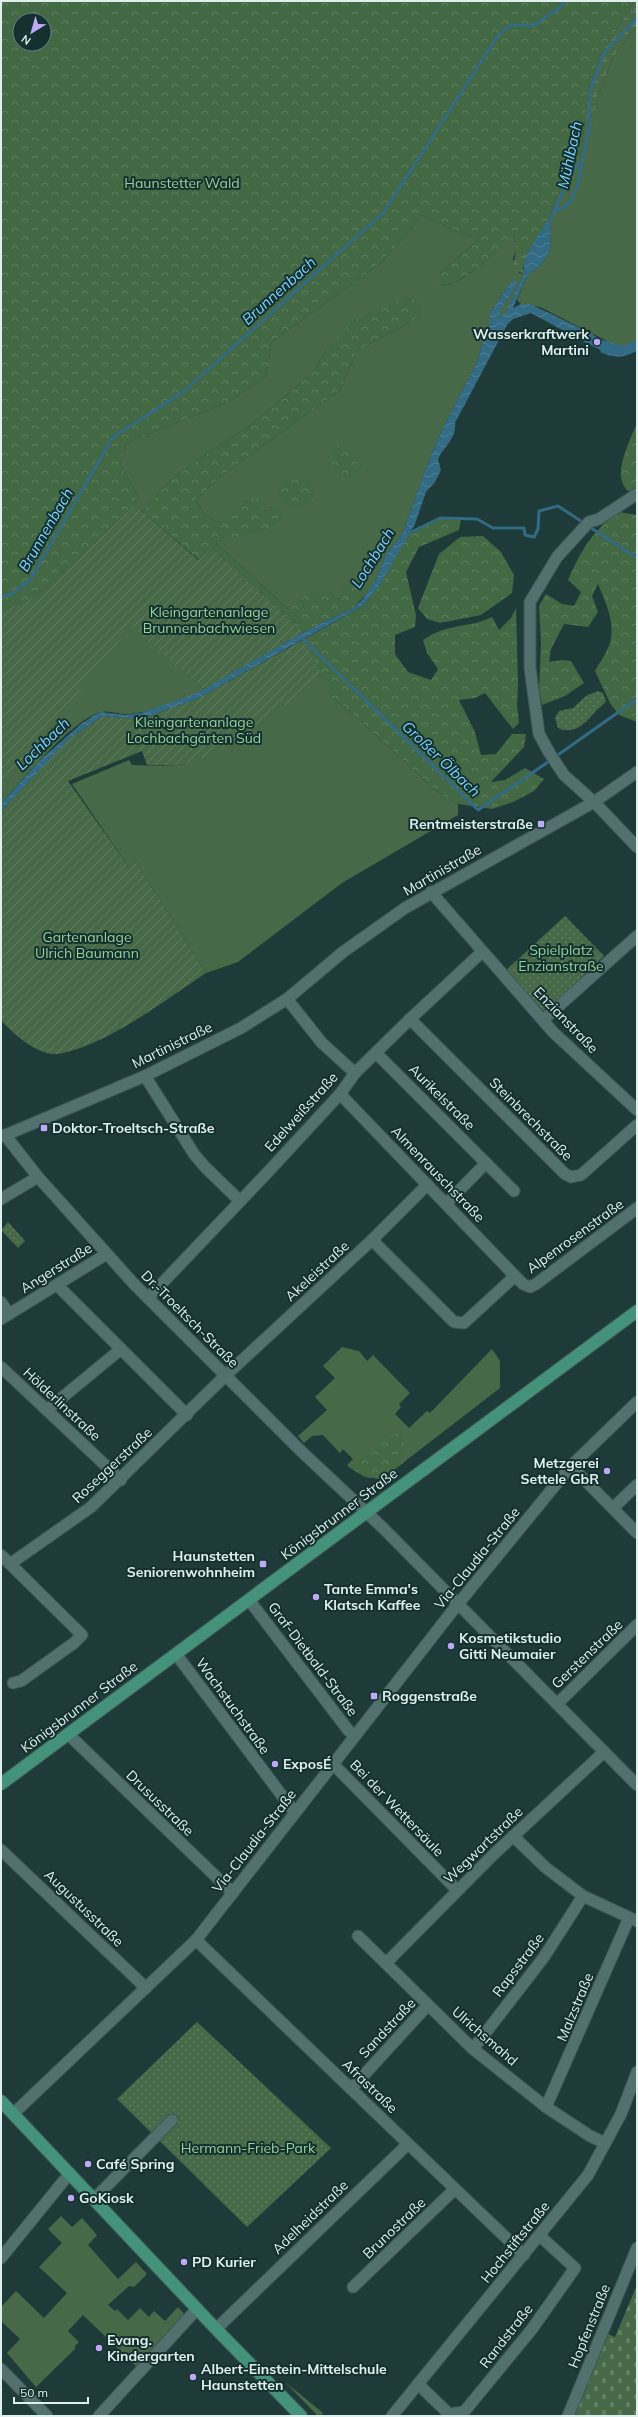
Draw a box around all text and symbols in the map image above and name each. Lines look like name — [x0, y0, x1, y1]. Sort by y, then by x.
north arrow — [12, 12, 52, 52]
text: N — [18, 32, 34, 48]
water label: Mühlbach — [553, 119, 586, 190]
park label: Haunstetter Wald — [124, 174, 240, 192]
water label: Brunnenbach — [238, 252, 320, 329]
place label: Wasserkraftwerk Martini — [473, 325, 589, 359]
marker: Wasserkraftwerk Martini — [592, 337, 602, 347]
water label: Brunnenbach — [14, 485, 77, 575]
water label: Lochbach — [347, 524, 399, 591]
park label: Kleingartenanlage Brunnenbachwiesen — [143, 603, 275, 637]
water label: Lochbach — [12, 713, 74, 774]
park label: Kleingartenanlage Lochbachgärten Süd — [127, 713, 261, 747]
water label: Großer Ölbach — [398, 717, 485, 801]
place label: Rentmeisterstraße — [409, 815, 533, 833]
marker: Rentmeisterstraße — [536, 819, 546, 829]
street label: Martinistraße — [400, 840, 484, 900]
park label: Gartenanlage Ulrich Baumann — [35, 928, 139, 962]
park label: Spielplatz Enzianstraße — [518, 941, 604, 975]
street label: Enzianstraße — [530, 983, 602, 1057]
street label: Martinistraße — [129, 1018, 215, 1072]
street label: Aurikelstraße — [405, 1060, 479, 1134]
street label: Edelweißstraße — [261, 1068, 341, 1156]
street label: Steinbrechstraße — [486, 1074, 576, 1164]
place label: Doktor-Troeltsch-Straße — [52, 1119, 215, 1137]
street label: Almenrauschstraße — [387, 1122, 489, 1226]
marker: Doktor-Troeltsch-Straße — [39, 1123, 49, 1133]
street label: Alpenrosenstraße — [523, 1195, 627, 1277]
street label: Akeleistraße — [281, 1237, 353, 1305]
street label: Angerstraße — [17, 1239, 95, 1297]
street label: Dr.-Troeltsch-Straße — [137, 1266, 243, 1372]
street label: Hölderlinstraße — [19, 1363, 105, 1445]
street label: Roseggerstraße — [68, 1423, 156, 1507]
place label: Metzgerei Settele GbR — [520, 1454, 599, 1488]
street label: Königsbrunner Straße — [277, 1464, 401, 1564]
marker: Metzgerei Settele GbR — [602, 1466, 612, 1476]
street label: Via-Claudia-Straße — [430, 1503, 524, 1613]
place label: Haunstetten Seniorenwohnheim — [127, 1547, 255, 1581]
marker: Haunstetten Seniorenwohnheim — [258, 1559, 268, 1569]
place label: Tante Emma's Klatsch Kaffee — [324, 1580, 421, 1614]
marker: Tante Emma's Klatsch Kaffee — [311, 1592, 321, 1602]
street label: Graf-Dietbald-Straße — [264, 1598, 362, 1720]
street label: Gerstenstraße — [548, 1616, 626, 1692]
place label: Kosmetikstudio Gitti Neumaier — [459, 1629, 561, 1663]
marker: Kosmetikstudio Gitti Neumaier — [446, 1641, 456, 1651]
street label: Wachstuchstraße — [192, 1654, 274, 1758]
street label: Königsbrunner Straße — [17, 1657, 141, 1757]
place label: Roggenstraße — [382, 1687, 477, 1705]
marker: Roggenstraße — [369, 1691, 379, 1701]
place label: ExposÉ — [283, 1755, 331, 1773]
street label: Bei der Wettersäule — [346, 1756, 448, 1860]
marker: ExposÉ — [270, 1759, 280, 1769]
street label: Drususstraße — [122, 1766, 198, 1840]
street label: Via-Claudia-Straße — [208, 1786, 300, 1896]
street label: Wegwartstraße — [440, 1803, 526, 1887]
street label: Augustusstraße — [41, 1866, 127, 1950]
street label: Rapsstraße — [488, 1930, 548, 2000]
street label: Malzstraße — [553, 1970, 597, 2044]
street label: Sandstraße — [355, 1994, 419, 2062]
street label: Ulrichsmahd — [448, 2003, 522, 2069]
street label: Afrastraße — [339, 2055, 401, 2117]
park label: Hermann-Frieb-Park — [181, 2139, 316, 2157]
place label: Café Spring — [96, 2155, 175, 2173]
marker: Café Spring — [83, 2159, 93, 2169]
street label: Adelheidstraße — [268, 2176, 352, 2258]
place label: GoKiosk — [79, 2189, 134, 2207]
marker: GoKiosk — [66, 2193, 76, 2203]
street label: Brunostraße — [359, 2194, 429, 2262]
street label: Hochstiftstraße — [477, 2198, 553, 2286]
place label: PD Kurier — [192, 2253, 256, 2271]
marker: PD Kurier — [179, 2257, 189, 2267]
street label: Hopfenstraße — [564, 2281, 614, 2371]
street label: Randstraße — [475, 2300, 537, 2372]
place label: Evang. Kindergarten — [107, 2331, 195, 2365]
marker: Evang. Kindergarten — [94, 2343, 104, 2353]
place label: Albert-Einstein-Mittelschule Haunstetten — [201, 2360, 387, 2394]
marker: Albert-Einstein-Mittelschule Haunstetten — [188, 2372, 198, 2382]
scale bar — [14, 2379, 88, 2405]
text: 50 m — [20, 2385, 48, 2400]

